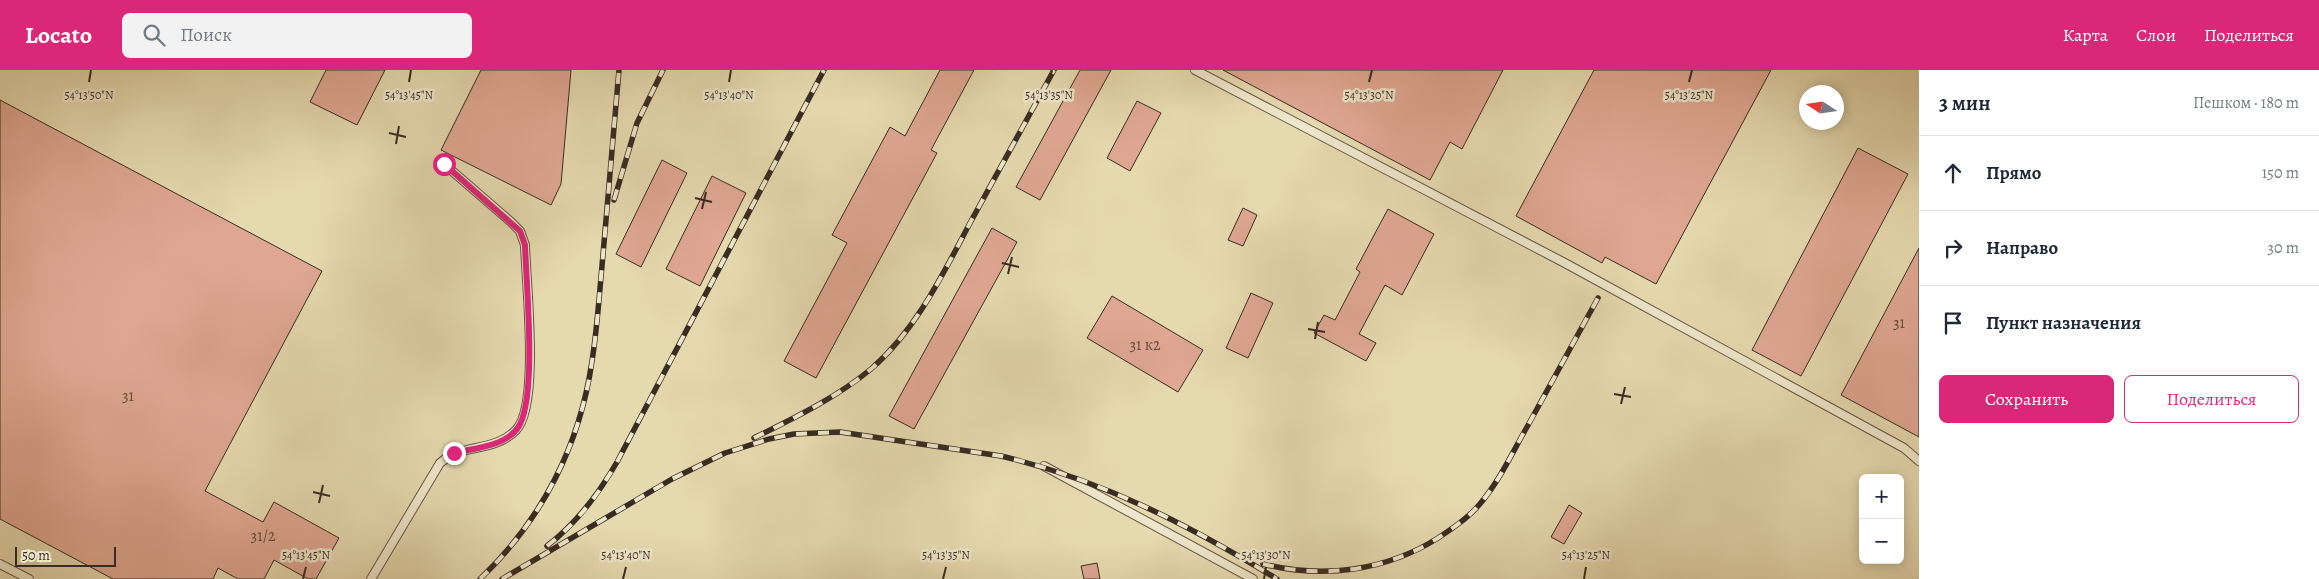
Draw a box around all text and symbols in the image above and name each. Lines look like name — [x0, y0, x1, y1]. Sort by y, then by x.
search box — [122, 13, 472, 58]
text: Locato — [25, 19, 92, 51]
icon: search — [140, 21, 168, 49]
text: Поиск — [180, 22, 232, 48]
text: Карта — [2063, 23, 2108, 47]
text: Слои — [2136, 23, 2176, 47]
text: Поделиться — [2204, 23, 2294, 47]
north arrow — [1799, 85, 1844, 130]
text: 54°13'50"N — [64, 87, 114, 103]
text: 54°13'45"N — [385, 87, 433, 103]
text: 54°13'40"N — [704, 87, 754, 103]
text: 54°13'35"N — [1025, 87, 1073, 103]
text: 54°13'30"N — [1344, 87, 1394, 103]
text: 54°13'25"N — [1665, 87, 1714, 103]
text: 3 мин — [1939, 89, 1991, 117]
text: Пешком · 180 m — [2193, 92, 2299, 114]
route start — [433, 153, 456, 176]
icon: ahead — [1939, 159, 1967, 187]
text: Прямо — [1986, 160, 2041, 186]
text: 150 m — [2262, 162, 2299, 184]
icon: right — [1939, 234, 1967, 262]
text: Направо — [1986, 235, 2058, 261]
text: 30 m — [2267, 237, 2299, 259]
icon: arrive — [1939, 309, 1967, 337]
text: Пункт назначения — [1986, 310, 2141, 336]
house number: 31 — [1893, 312, 1906, 334]
house number: 31 к2 — [1129, 334, 1161, 356]
button: Сохранить — [1939, 375, 2114, 423]
button: Поделиться — [2124, 375, 2299, 423]
house number: 31 — [122, 385, 135, 407]
route end — [443, 442, 466, 465]
map controls — [1859, 474, 1904, 564]
button: + — [1859, 474, 1904, 519]
button: − — [1859, 519, 1904, 564]
house number: 31/2 — [251, 525, 276, 547]
scale bar — [15, 544, 116, 567]
text: 50 m — [22, 546, 50, 565]
text: 54°13'45"N — [282, 547, 330, 563]
text: 54°13'40"N — [601, 547, 651, 563]
text: 54°13'35"N — [922, 547, 970, 563]
text: 54°13'30"N — [1241, 547, 1291, 563]
text: 54°13'25"N — [1562, 547, 1611, 563]

